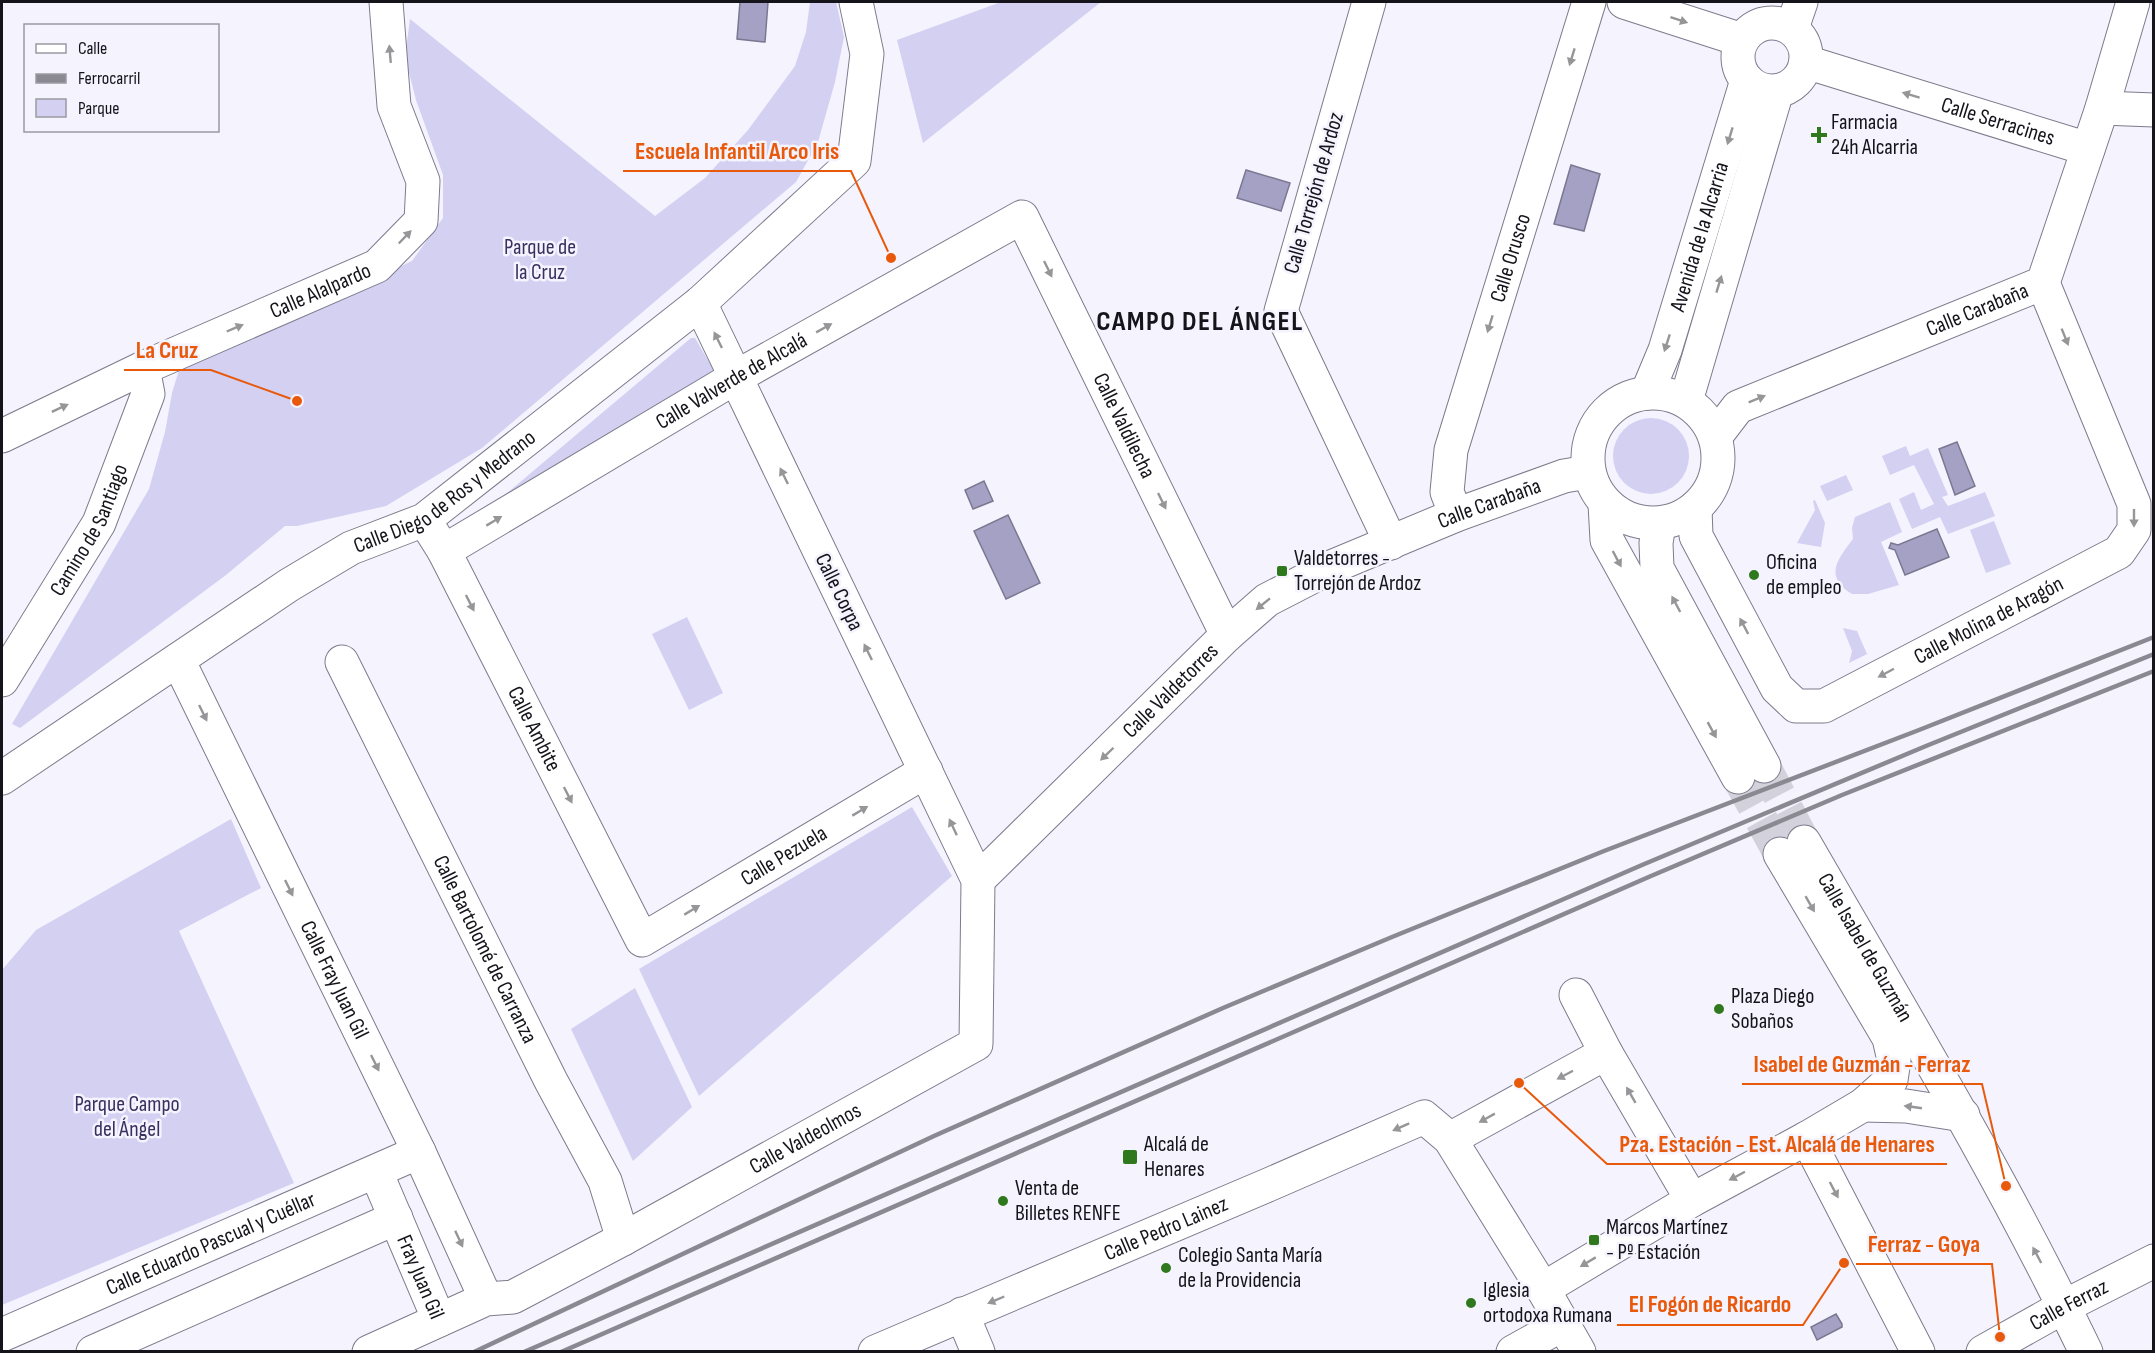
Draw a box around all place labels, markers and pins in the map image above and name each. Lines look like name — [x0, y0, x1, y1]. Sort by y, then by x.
place label: Farmacia 24h Alcarria — [1831, 109, 1918, 161]
marker: Farmacia 24h Alcarria — [1812, 128, 1826, 142]
callout: Escuela Infantil Arco Iris — [623, 129, 851, 171]
callout: La Cruz — [124, 328, 211, 370]
place label: Valdetorres - Torrejón de Ardoz — [1294, 545, 1421, 597]
place label: Oficina de empleo — [1766, 549, 1842, 601]
marker: Valdetorres - Torrejón de Ardoz — [1275, 564, 1289, 578]
marker: Oficina de empleo — [1747, 568, 1761, 582]
place label: Plaza Diego Sobaños — [1731, 983, 1814, 1035]
marker: Plaza Diego Sobaños — [1712, 1002, 1726, 1016]
callout: Isabel de Guzmán - Ferraz — [1742, 1042, 1982, 1084]
callout: Pza. Estación - Est. Alcalá de Henares — [1607, 1122, 1947, 1164]
place label: Alcalá de Henares — [1143, 1131, 1209, 1183]
marker: Alcalá de Henares — [1121, 1148, 1139, 1166]
place label: Venta de Billetes RENFE — [1015, 1175, 1121, 1227]
marker: Venta de Billetes RENFE — [996, 1194, 1010, 1208]
place label: Marcos Martínez - Pº Estación — [1606, 1214, 1728, 1266]
callout: Ferraz - Goya — [1856, 1222, 1992, 1264]
marker: Marcos Martínez - Pº Estación — [1587, 1233, 1601, 1247]
place label: Colegio Santa María de la Providencia — [1178, 1242, 1322, 1294]
marker: Colegio Santa María de la Providencia — [1159, 1261, 1173, 1275]
place label: Iglesia ortodoxa Rumana — [1483, 1277, 1612, 1329]
callout: El Fogón de Ricardo — [1617, 1283, 1803, 1325]
marker: Iglesia ortodoxa Rumana — [1464, 1296, 1478, 1310]

